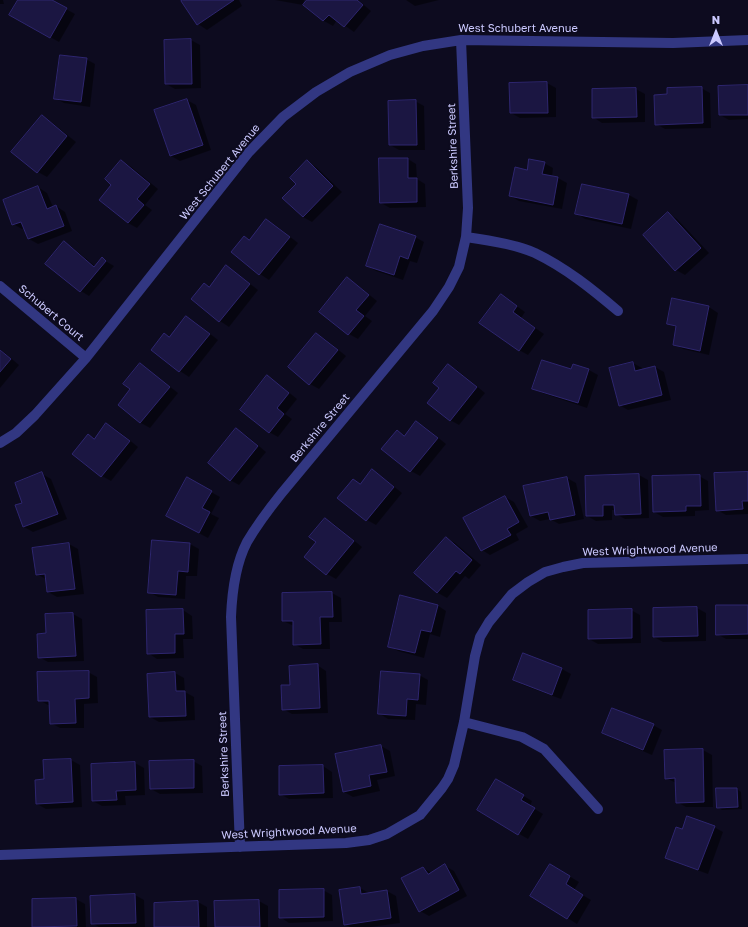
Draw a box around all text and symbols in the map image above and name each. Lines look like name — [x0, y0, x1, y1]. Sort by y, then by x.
north arrow — [696, 12, 736, 52]
text: N — [712, 13, 720, 26]
street label: West Schubert Avenue — [458, 22, 578, 36]
street label: Berkshire Street — [445, 103, 461, 189]
street label: West Schubert Avenue — [177, 121, 263, 223]
street label: Schubert Court — [16, 282, 86, 344]
street label: Berkshire Street — [287, 391, 353, 465]
street label: West Wrightwood Avenue — [582, 541, 718, 559]
street label: Berkshire Street — [216, 711, 232, 797]
street label: West Wrightwood Avenue — [221, 822, 357, 842]

